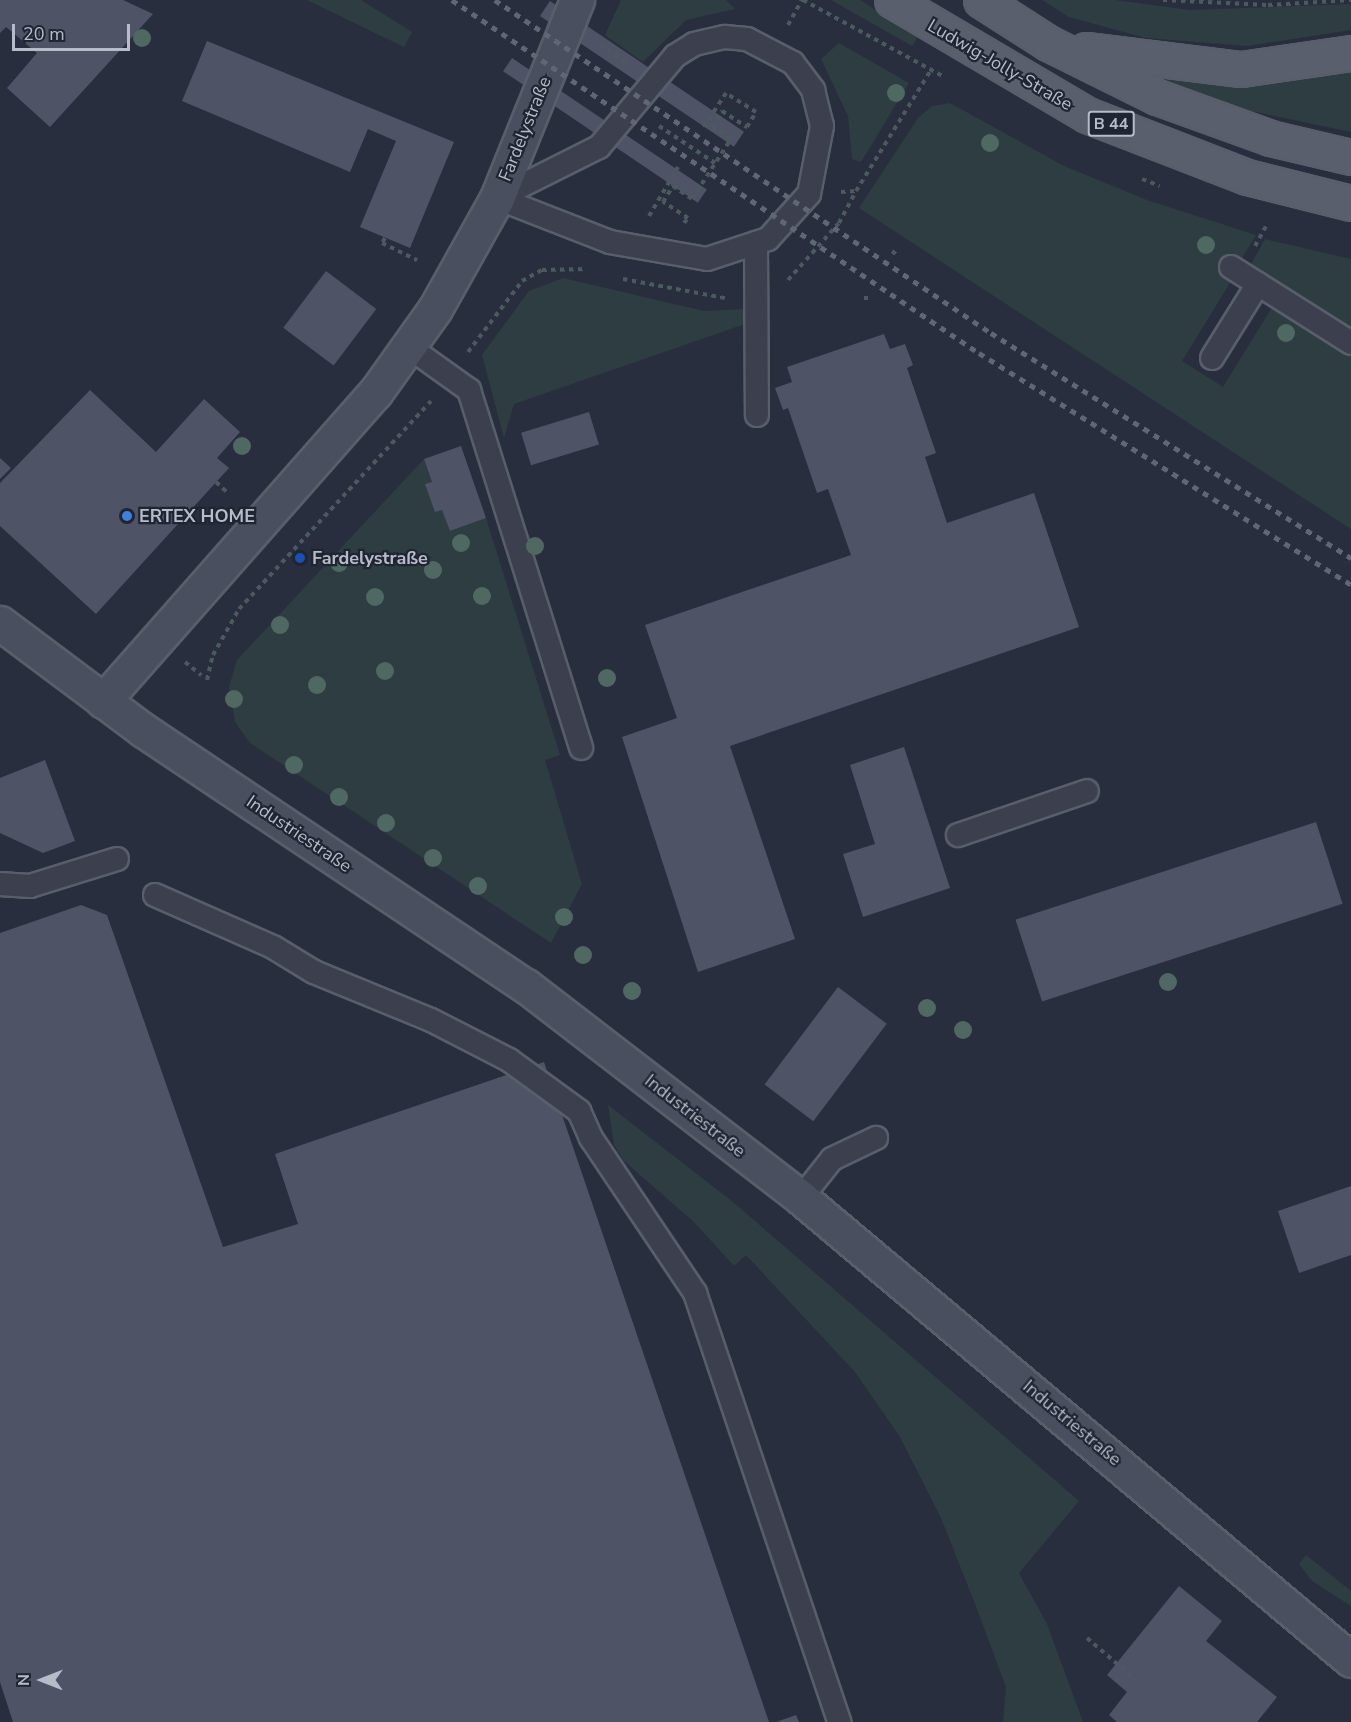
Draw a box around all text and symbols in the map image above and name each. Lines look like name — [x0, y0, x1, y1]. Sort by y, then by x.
scale bar — [15, 12, 134, 50]
street label: Ludwig-Jolly-Straße — [924, 15, 1076, 115]
text: 20 m — [23, 22, 65, 46]
street label: Fardelystraße — [494, 73, 556, 185]
road number: B 44 — [1087, 111, 1135, 137]
place label: ERTEX HOME — [139, 505, 255, 527]
marker: ERTEX HOME — [120, 509, 134, 523]
place label: Fardelystraße — [312, 547, 428, 569]
marker: Fardelystraße — [293, 551, 307, 565]
street label: Industriestraße — [242, 791, 356, 877]
street label: Industriestraße — [640, 1070, 750, 1162]
street label: Industriestraße — [1018, 1376, 1126, 1470]
north arrow — [12, 1650, 72, 1710]
text: N — [13, 1674, 35, 1686]

